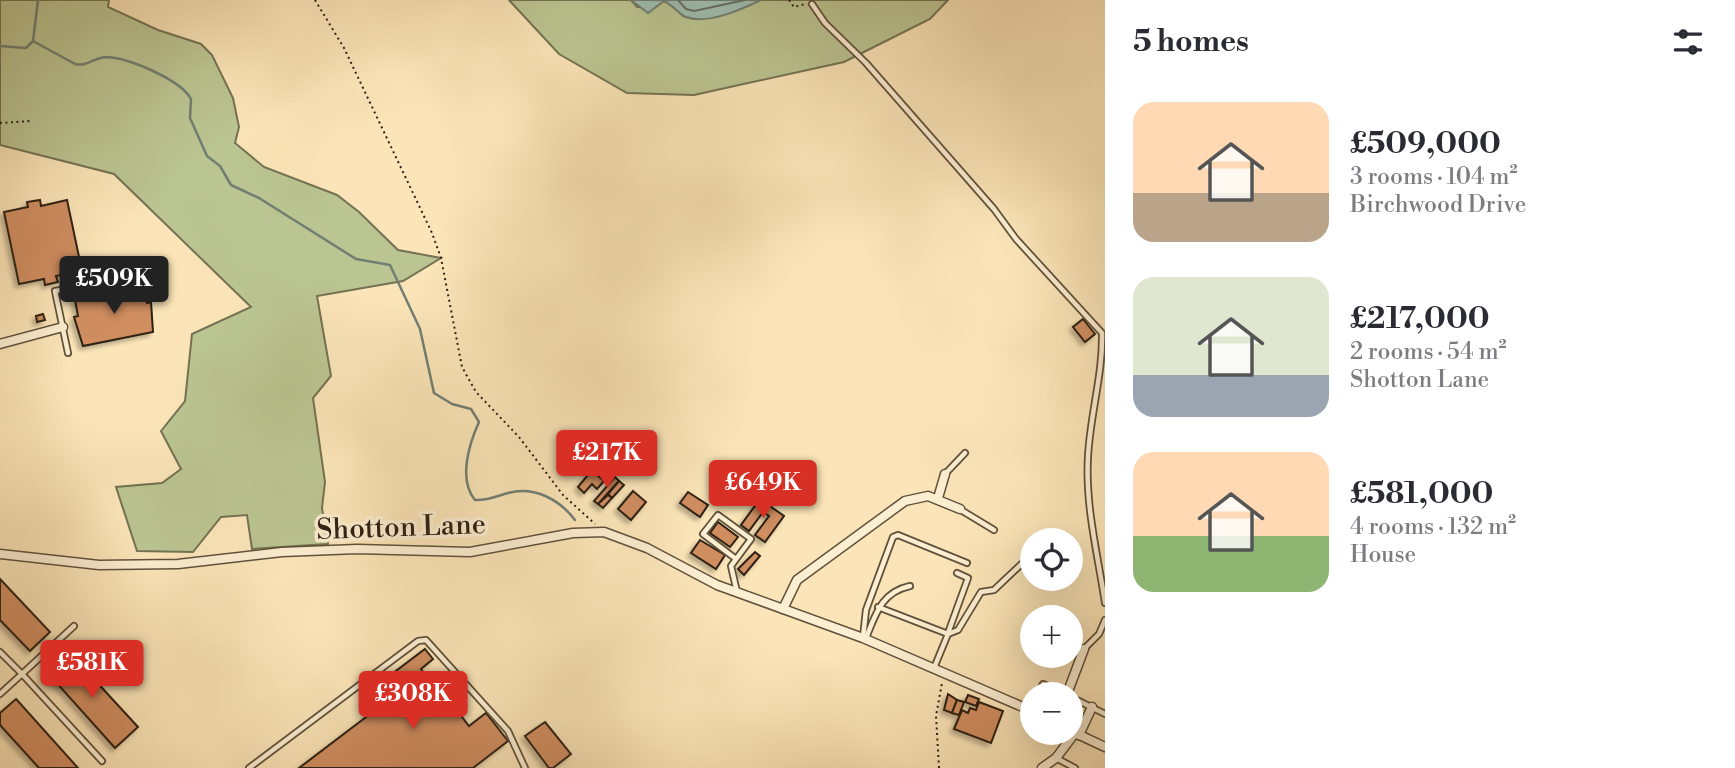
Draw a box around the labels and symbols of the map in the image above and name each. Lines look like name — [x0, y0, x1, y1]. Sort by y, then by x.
pin: £509K — [65, 256, 163, 316]
pin: £217K — [558, 430, 656, 490]
pin: £649K — [714, 461, 812, 520]
street label: Shotton Lane — [316, 507, 486, 548]
pin: £581K — [43, 640, 141, 700]
pin: £308K — [364, 672, 462, 731]

